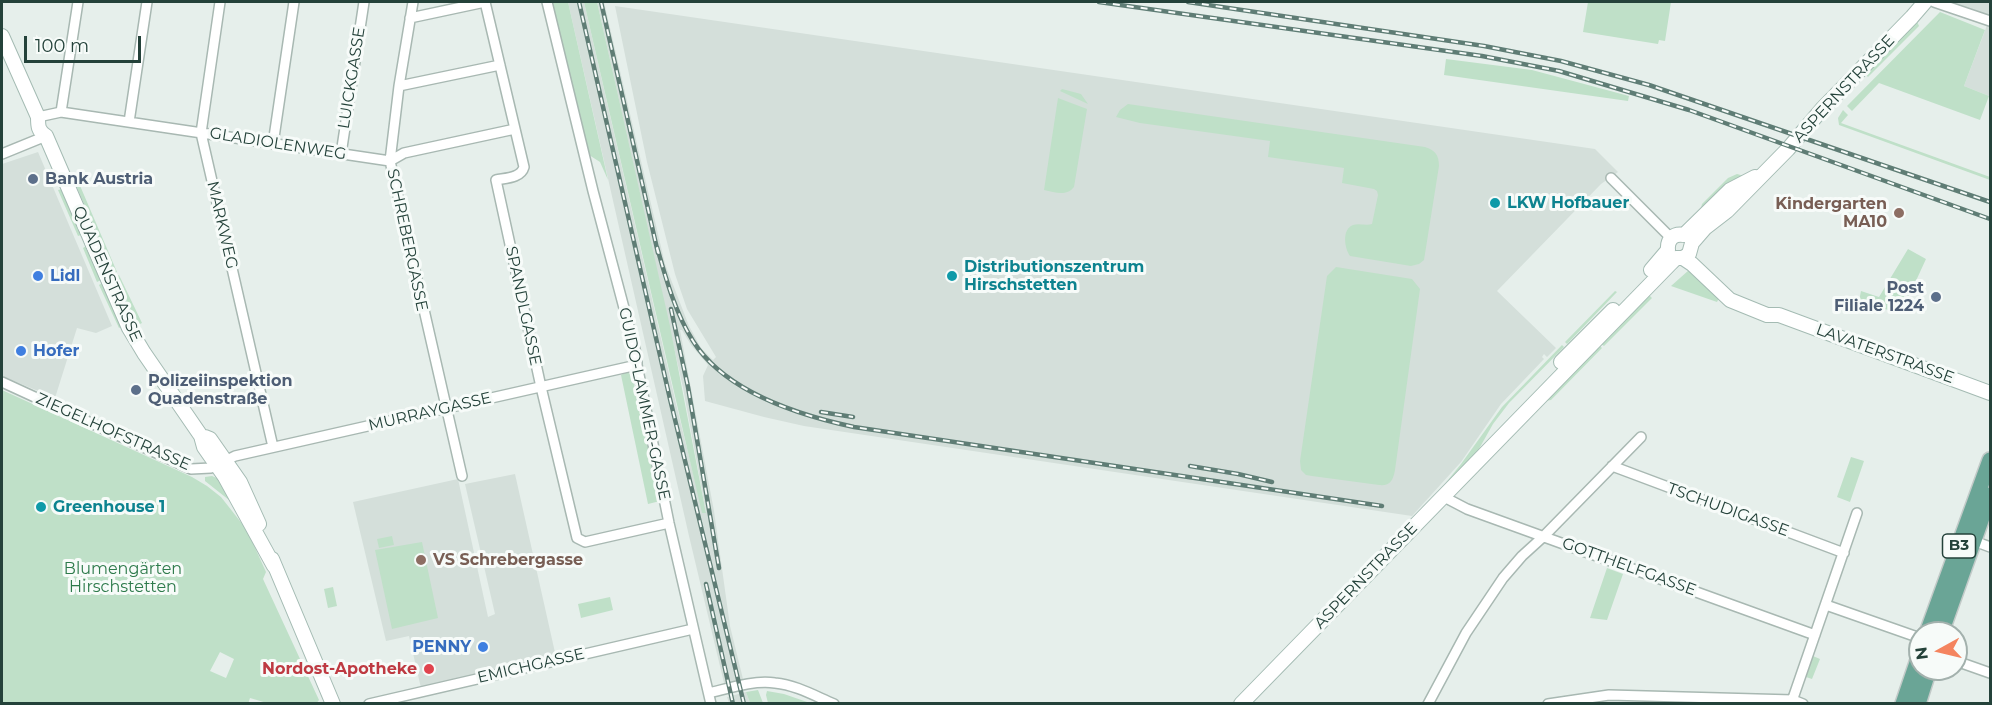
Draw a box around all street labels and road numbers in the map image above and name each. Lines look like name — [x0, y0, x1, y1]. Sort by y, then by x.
street label: LUICKGASSE — [334, 26, 370, 130]
street label: ASPERNSTRASSE — [1789, 31, 1899, 147]
street label: GLADIOLENWEG — [208, 124, 348, 164]
street label: SCHREBERGASSE — [383, 167, 431, 313]
street label: MARKWEG — [203, 179, 241, 271]
street label: QUADENSTRASSE — [68, 203, 146, 345]
street label: SPANDLGASSE — [501, 244, 545, 368]
street label: GUIDO-LAMMER-GASSE — [614, 306, 674, 502]
street label: LAVATERSTRASSE — [1813, 320, 1957, 388]
street label: ZIEGELHOFSTRASSE — [33, 389, 193, 475]
street label: MURRAYGASSE — [367, 389, 493, 435]
street label: TSCHUDIGASSE — [1665, 479, 1791, 541]
street label: ASPERNSTRASSE — [1310, 519, 1422, 633]
street label: GOTTHELFGASSE — [1559, 534, 1699, 600]
road number: B3 — [1942, 534, 1976, 558]
street label: EMICHGASSE — [476, 644, 586, 688]

